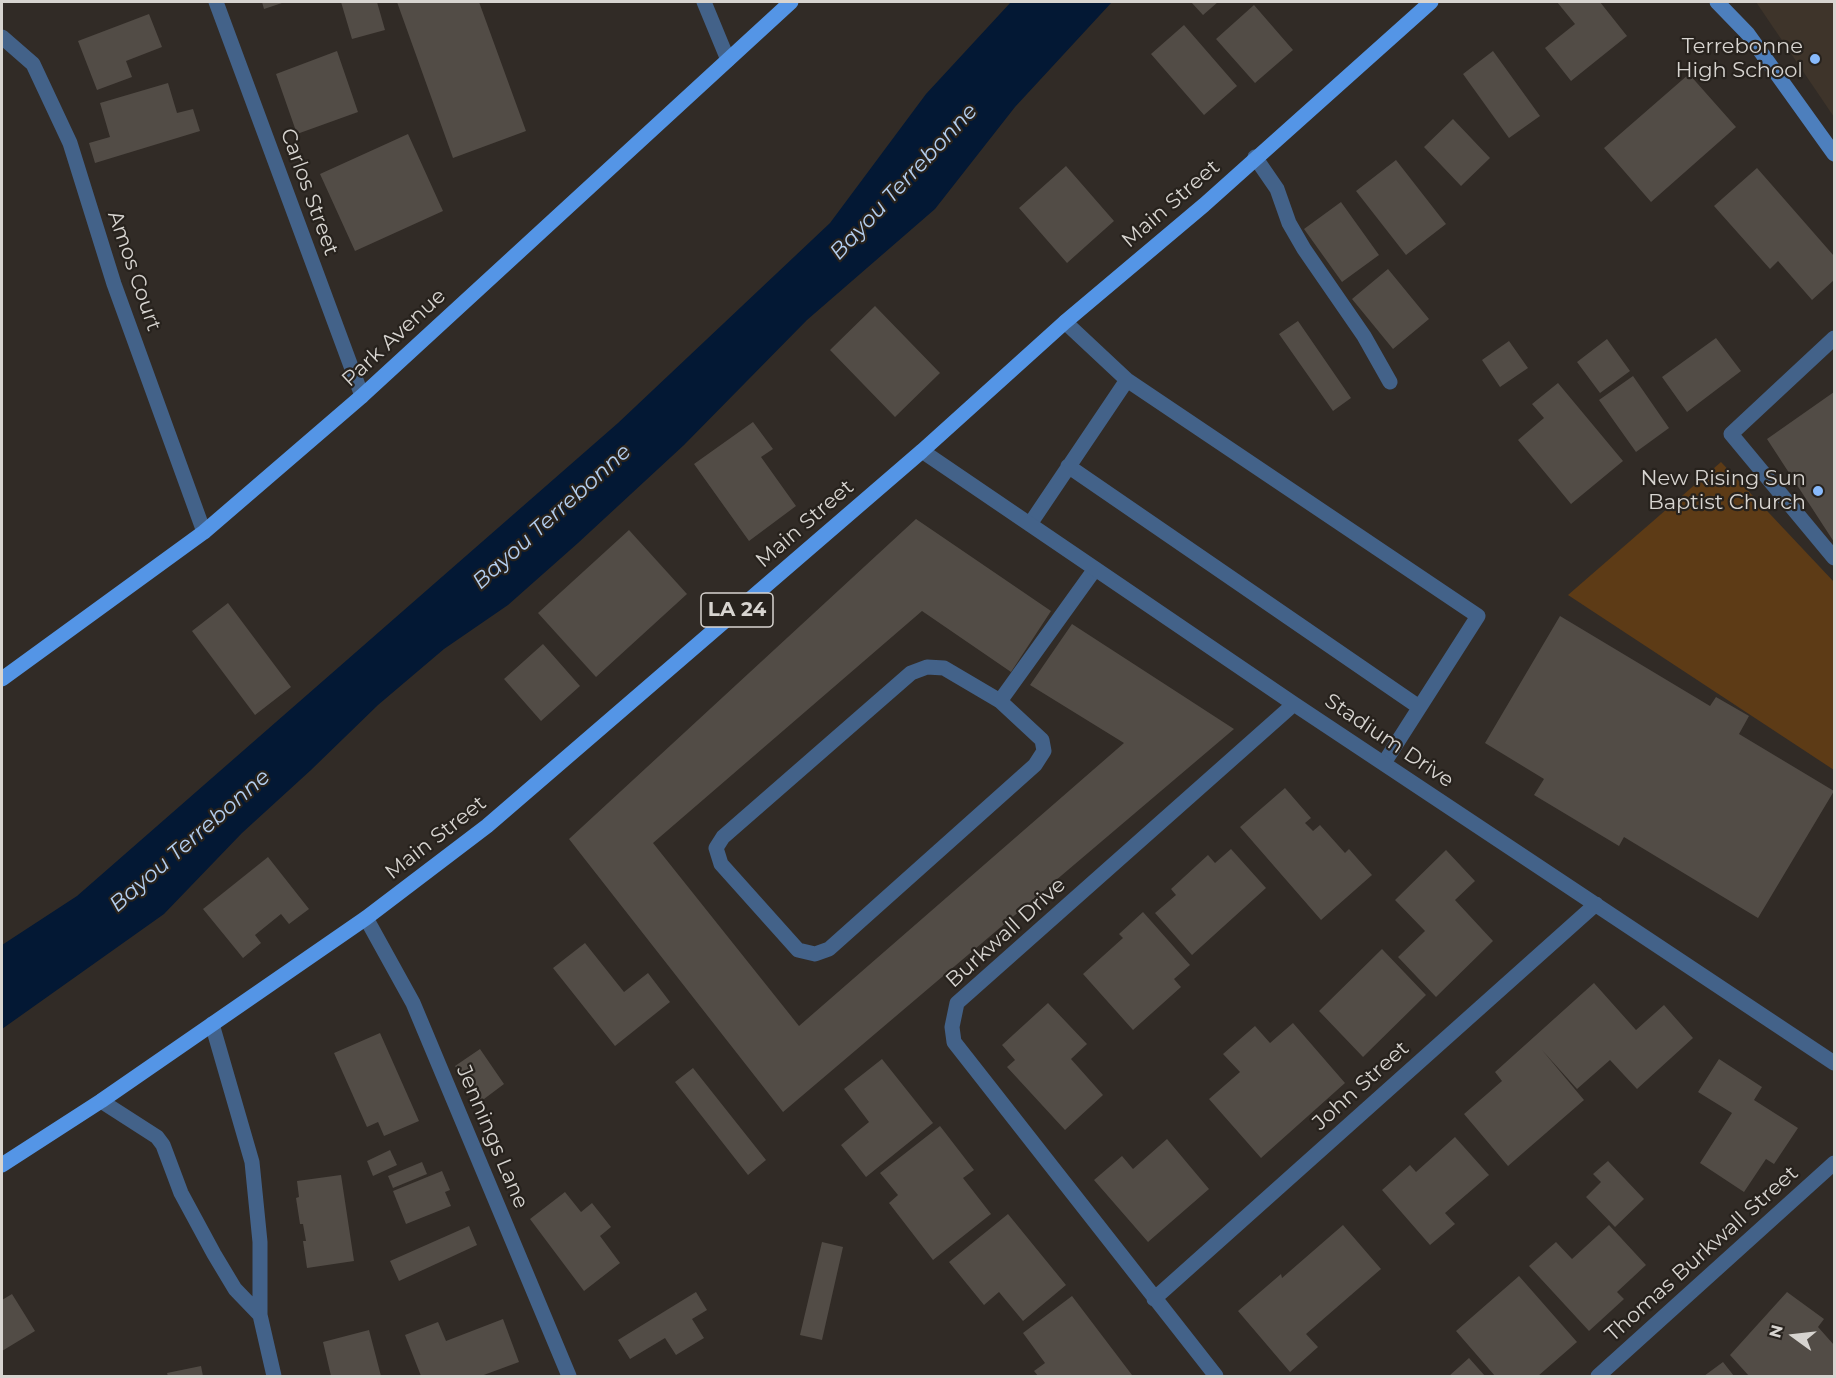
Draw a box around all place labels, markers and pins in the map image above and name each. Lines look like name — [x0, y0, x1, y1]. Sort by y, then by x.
place label: Terrebonne High School — [1675, 34, 1803, 84]
marker: Terrebonne High School — [1808, 52, 1822, 66]
place label: New Rising Sun Baptist Church — [1640, 466, 1806, 516]
marker: New Rising Sun Baptist Church — [1811, 484, 1825, 498]

